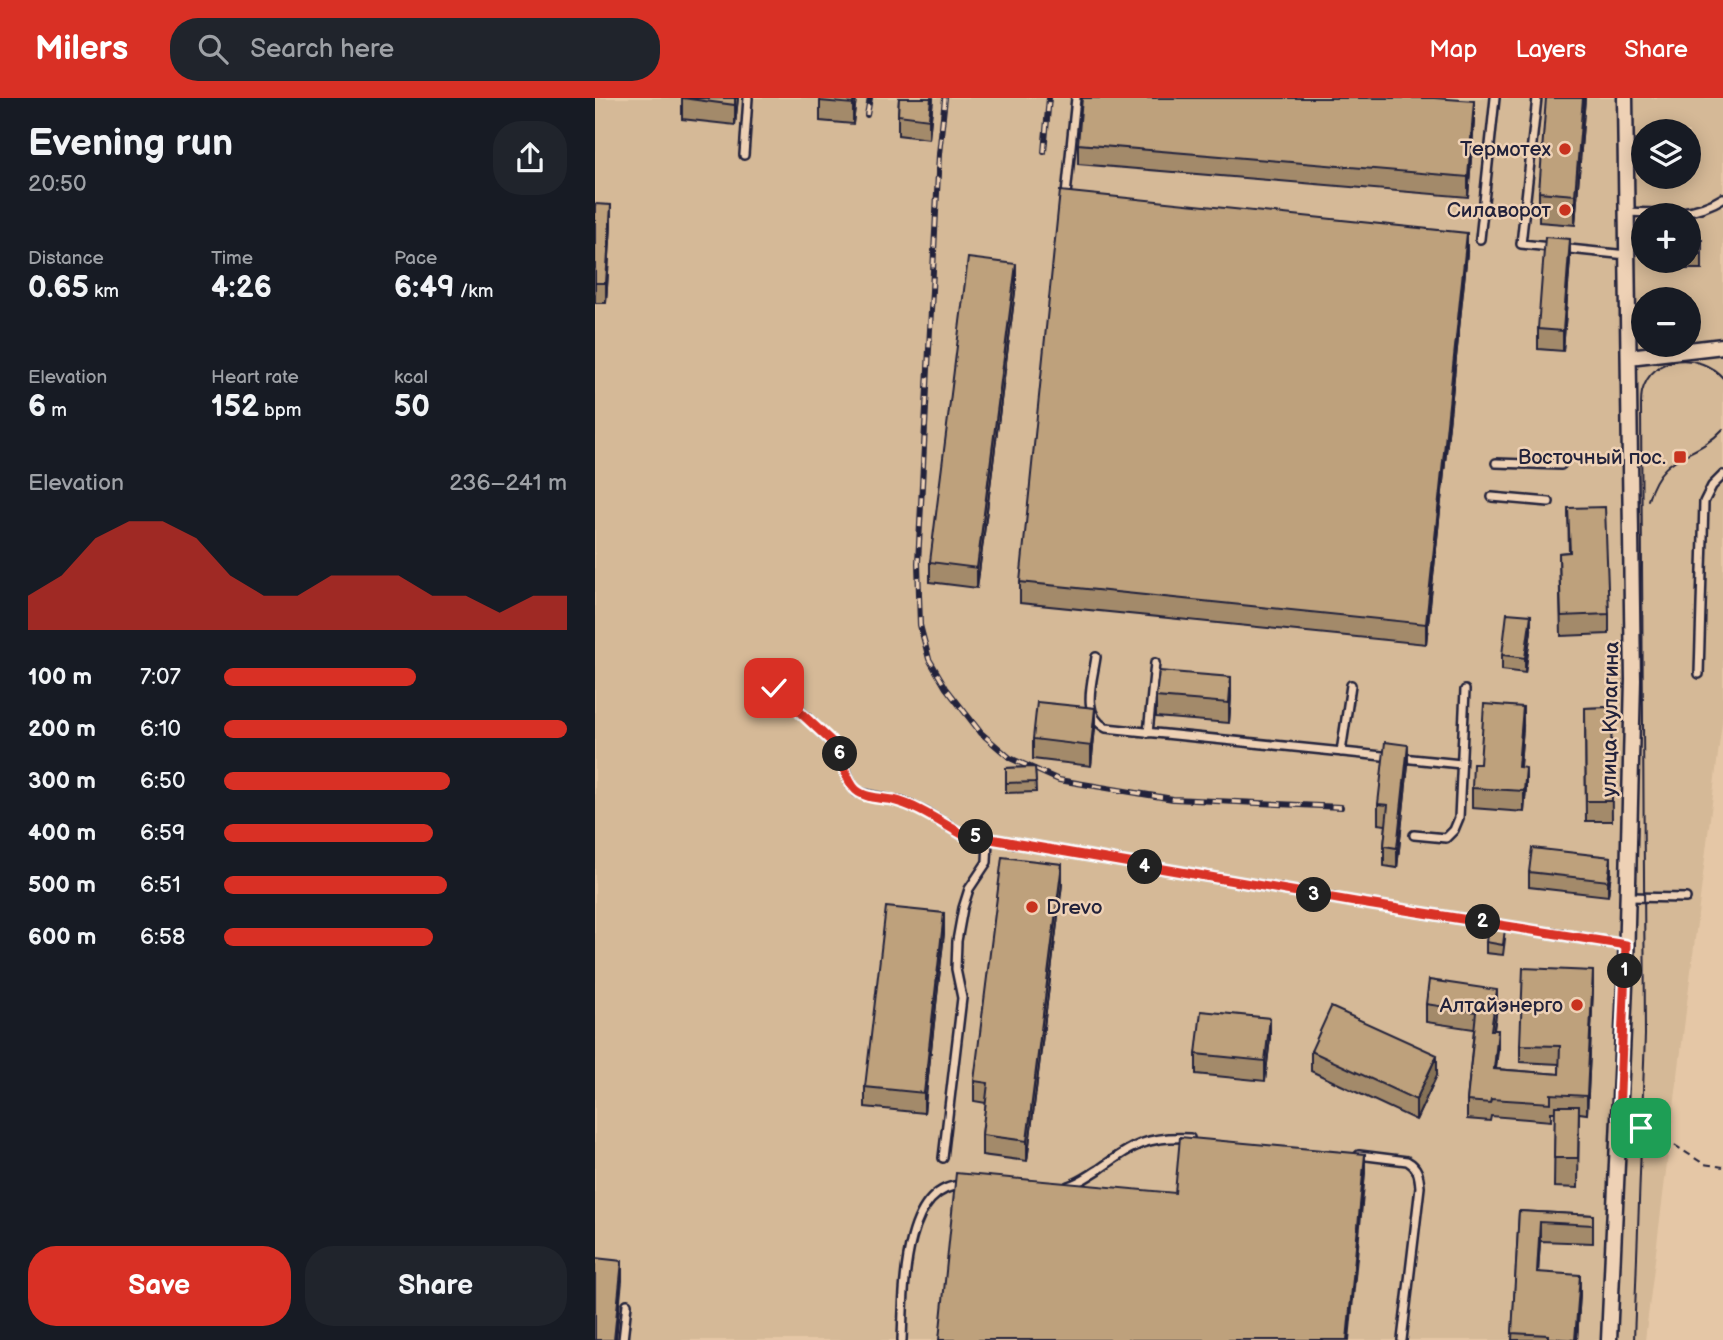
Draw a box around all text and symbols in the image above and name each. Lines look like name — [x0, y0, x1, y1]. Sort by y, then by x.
search box — [170, 18, 660, 81]
text: Milers — [35, 29, 128, 69]
icon: search — [194, 30, 232, 68]
text: Search here — [250, 34, 394, 65]
text: Map — [1429, 35, 1477, 64]
text: Layers — [1515, 35, 1586, 64]
text: Share — [1624, 35, 1688, 64]
map controls — [1631, 119, 1701, 357]
button: layers — [1631, 119, 1701, 189]
text: Evening run — [28, 121, 233, 166]
button: share — [493, 121, 567, 195]
place label: Термотех — [1460, 137, 1552, 162]
marker: Термотех — [1557, 141, 1573, 157]
text: 20:50 — [28, 170, 86, 198]
place label: Силаворот — [1447, 198, 1551, 223]
marker: Силаворот — [1557, 202, 1573, 218]
button: + — [1631, 203, 1701, 273]
text: Distance — [28, 247, 104, 270]
text: Time — [211, 247, 253, 270]
text: Pace — [394, 247, 437, 270]
text: 0.65 — [28, 270, 89, 306]
text: 4:26 — [211, 270, 272, 306]
text: 6:49 — [394, 270, 455, 306]
text: km — [89, 280, 119, 303]
text: /km — [455, 280, 493, 303]
button: − — [1631, 287, 1701, 357]
text: Elevation — [28, 366, 107, 389]
text: Heart rate — [211, 366, 299, 389]
text: kcal — [394, 366, 428, 389]
text: 6 — [28, 389, 46, 425]
text: 152 — [211, 389, 259, 425]
text: 50 — [394, 389, 430, 425]
text: m — [46, 399, 67, 422]
text: bpm — [259, 399, 301, 422]
place label: Восточный пос. — [1518, 445, 1666, 470]
marker: Восточный пос. — [1672, 449, 1688, 465]
text: Elevation — [28, 469, 124, 497]
text: 236–241 m — [449, 469, 567, 497]
street label: улица Кулагина — [1597, 640, 1624, 797]
pin — [744, 658, 804, 718]
text: 100 m — [28, 663, 92, 691]
text: 7:07 — [140, 663, 181, 691]
icon: check — [755, 669, 793, 707]
text: 200 m — [28, 715, 96, 743]
text: 6:10 — [140, 715, 181, 743]
pin: 6 — [823, 736, 857, 772]
text: 6 — [834, 742, 845, 765]
text: 300 m — [28, 767, 96, 795]
text: 6:50 — [140, 767, 185, 795]
text: 400 m — [28, 819, 96, 847]
text: 6:59 — [140, 819, 185, 847]
pin: 5 — [959, 820, 993, 854]
text: 5 — [970, 825, 981, 848]
pin: 4 — [1127, 850, 1163, 884]
text: 4 — [1139, 855, 1150, 878]
text: 500 m — [28, 871, 96, 899]
text: 6:51 — [140, 871, 181, 899]
pin: 3 — [1297, 878, 1331, 912]
text: 3 — [1308, 883, 1319, 906]
place label: Drevo — [1046, 895, 1103, 920]
marker: Drevo — [1024, 899, 1040, 915]
pin: 2 — [1465, 904, 1501, 940]
text: 2 — [1477, 910, 1488, 933]
text: 600 m — [28, 923, 96, 951]
text: 6:58 — [140, 923, 185, 951]
pin: 1 — [1607, 954, 1643, 988]
text: 1 — [1621, 959, 1629, 982]
place label: Алтайэнерго — [1439, 993, 1563, 1018]
marker: Алтайэнерго — [1569, 997, 1585, 1013]
pin — [1611, 1098, 1671, 1158]
icon: arrive — [1622, 1109, 1660, 1147]
button: Save — [28, 1246, 291, 1326]
button: Share — [305, 1246, 567, 1326]

